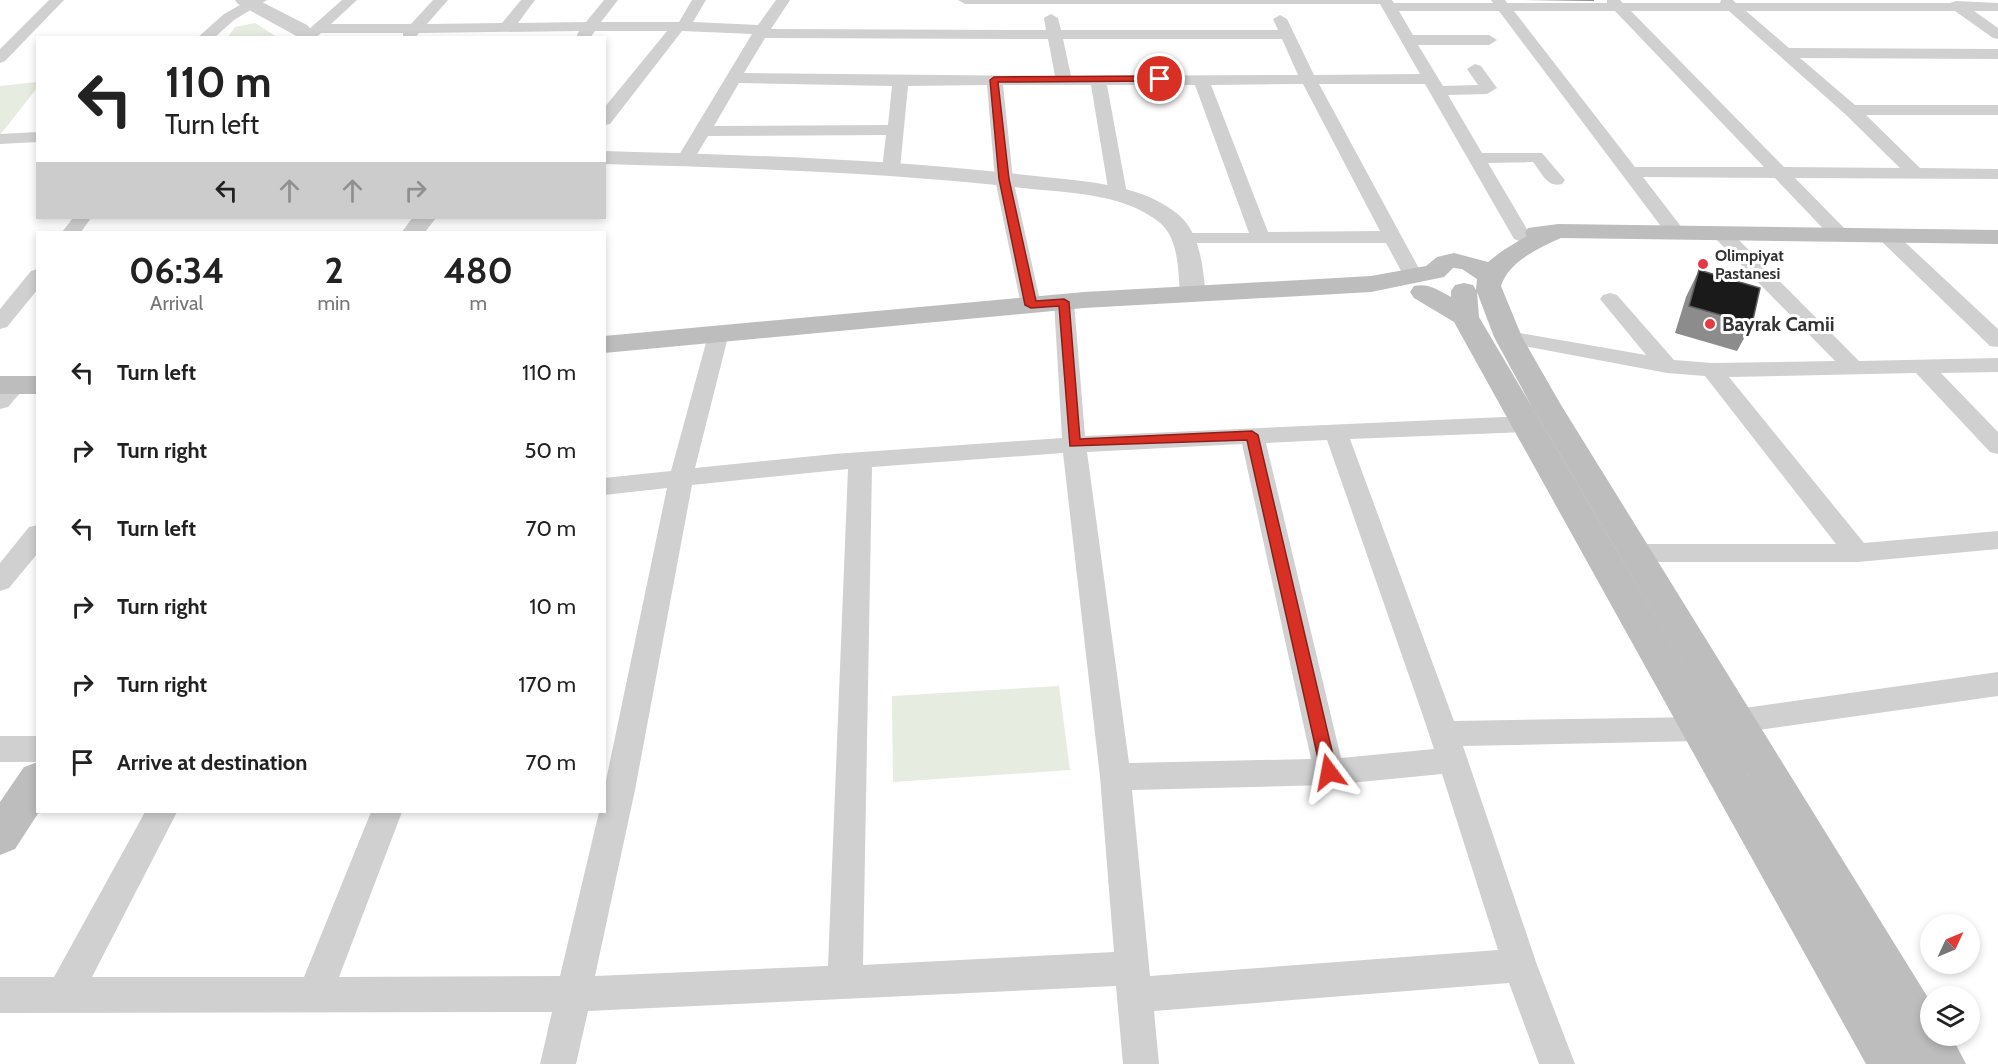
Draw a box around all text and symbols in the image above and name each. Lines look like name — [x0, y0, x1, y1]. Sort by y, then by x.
pin — [1134, 53, 1185, 104]
text: 110 m — [165, 56, 272, 108]
icon: left — [66, 60, 144, 138]
icon: arrive — [1143, 62, 1176, 95]
text: Turn left — [165, 108, 259, 141]
icon: left — [210, 174, 243, 207]
icon: ahead — [273, 174, 306, 207]
icon: ahead — [336, 174, 369, 207]
icon: right — [399, 174, 432, 207]
place label: Olimpiyat Pastanesi — [1715, 246, 1784, 283]
text: 06:34 — [129, 248, 224, 292]
text: 2 — [324, 248, 343, 292]
text: 480 — [443, 248, 513, 292]
marker: Olimpiyat Pastanesi — [1696, 257, 1710, 271]
text: Arrival — [150, 291, 203, 315]
text: min — [317, 291, 350, 315]
text: m — [469, 291, 487, 315]
place label: Bayrak Camii — [1722, 312, 1835, 336]
marker: Bayrak Camii — [1703, 317, 1717, 331]
icon: left — [66, 356, 99, 389]
text: Turn left — [117, 359, 196, 386]
text: 110 m — [522, 359, 576, 386]
icon: right — [66, 434, 99, 467]
text: Turn right — [117, 437, 207, 464]
text: 50 m — [524, 437, 576, 464]
icon: left — [66, 512, 99, 545]
text: Turn left — [117, 515, 196, 542]
text: 70 m — [526, 515, 576, 542]
icon: right — [66, 590, 99, 623]
text: Turn right — [117, 593, 207, 620]
text: 10 m — [529, 593, 576, 620]
icon: right — [66, 668, 99, 701]
text: Turn right — [117, 671, 207, 698]
text: 170 m — [518, 671, 576, 698]
position arrow — [1297, 740, 1361, 804]
icon: arrive — [66, 746, 99, 779]
text: Arrive at destination — [117, 749, 307, 776]
text: 70 m — [526, 749, 576, 776]
north arrow — [1920, 914, 1980, 974]
map controls — [1920, 914, 1980, 1046]
button: layers — [1920, 986, 1980, 1046]

